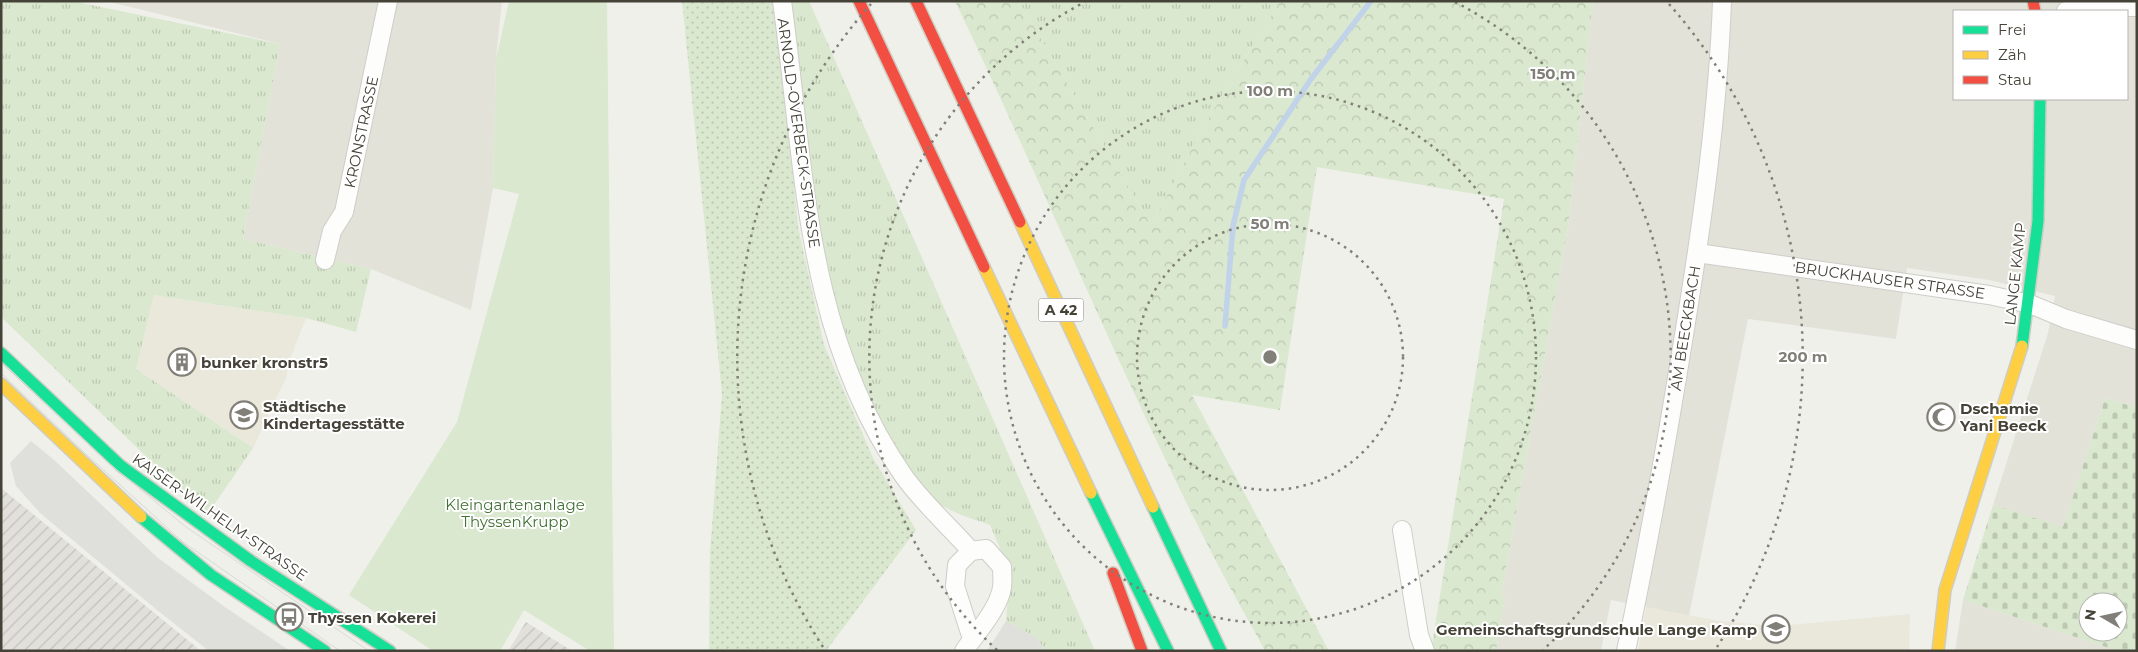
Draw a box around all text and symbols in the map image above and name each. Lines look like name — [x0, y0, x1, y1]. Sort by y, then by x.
legend — [1953, 10, 2128, 100]
street label: ARNOLD-OVERBECK-STRASSE — [773, 17, 825, 249]
text: Frei — [1998, 20, 2026, 39]
text: Zäh — [1998, 45, 2027, 64]
text: 150 m — [1531, 64, 1575, 83]
text: Stau — [1998, 70, 2032, 89]
street label: KRONSTRASSE — [340, 74, 382, 190]
text: 100 m — [1247, 81, 1293, 100]
text: 50 m — [1250, 214, 1290, 233]
street label: LANGE KAMP — [2000, 222, 2030, 326]
street label: BRUCKHAUSER STRASSE — [1794, 257, 1986, 303]
street label: AM BEECKBACH — [1666, 264, 1704, 392]
road number: A 42 — [1038, 298, 1084, 322]
building icon: bunker kronstr5 — [167, 347, 197, 377]
text: 200 m — [1778, 347, 1828, 366]
centre of rings — [1261, 348, 1279, 366]
place label: bunker kronstr5 — [201, 353, 328, 372]
place label: Städtische Kindertagesstätte — [263, 397, 405, 433]
place label: Dschamie Yani Beeck — [1959, 399, 2047, 435]
school or university icon: Städtische Kindertagesstätte — [229, 400, 259, 430]
mosque icon: Dschamie Yani Beeck — [1926, 402, 1956, 432]
street label: KAISER-WILHELM-STRASSE — [129, 449, 311, 585]
park label: Kleingartenanlage ThyssenKrupp — [445, 495, 585, 531]
north arrow — [2078, 592, 2128, 642]
bus stop icon: Thyssen Kokerei — [274, 602, 304, 632]
place label: Thyssen Kokerei — [308, 608, 436, 627]
text: N — [2080, 608, 2100, 622]
school or university icon: Gemeinschaftsgrundschule Lange Kamp — [1761, 614, 1791, 644]
place label: Gemeinschaftsgrundschule Lange Kamp — [1436, 620, 1757, 639]

